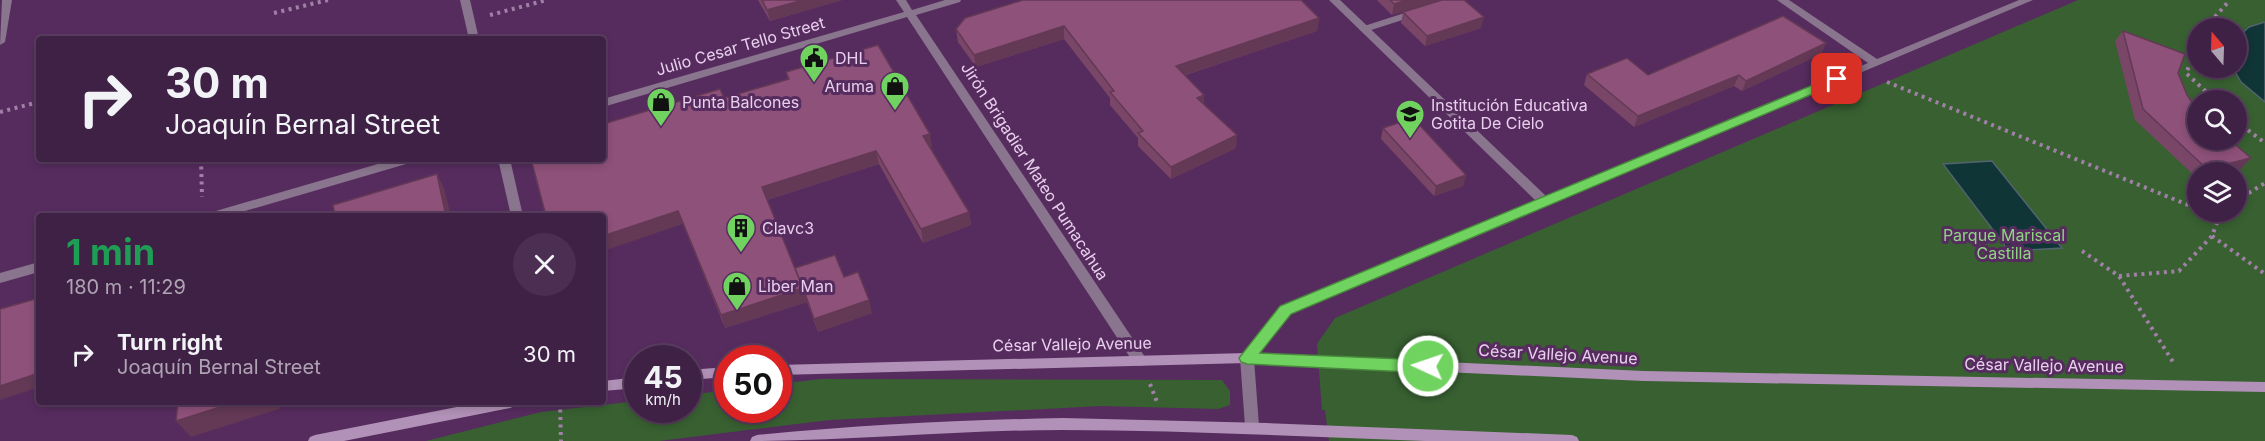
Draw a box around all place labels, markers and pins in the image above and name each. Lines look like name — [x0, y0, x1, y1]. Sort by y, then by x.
public building icon: DHL — [798, 42, 830, 84]
place label: DHL — [835, 48, 867, 68]
pin — [1811, 53, 1862, 104]
shop icon: Aruma — [879, 70, 911, 112]
place label: Aruma — [824, 76, 874, 96]
shop icon: Punta Balcones — [645, 86, 677, 128]
place label: Punta Balcones — [682, 92, 799, 112]
place label: Institución Educativa Gotita De Cielo — [1431, 95, 1588, 133]
school or university icon: Institución Educativa Gotita De Cielo — [1394, 98, 1426, 140]
building icon: Clavc3 — [725, 212, 757, 254]
place label: Clavc3 — [762, 218, 814, 238]
shop icon: Liber Man — [721, 270, 753, 312]
place label: Liber Man — [758, 276, 833, 296]

